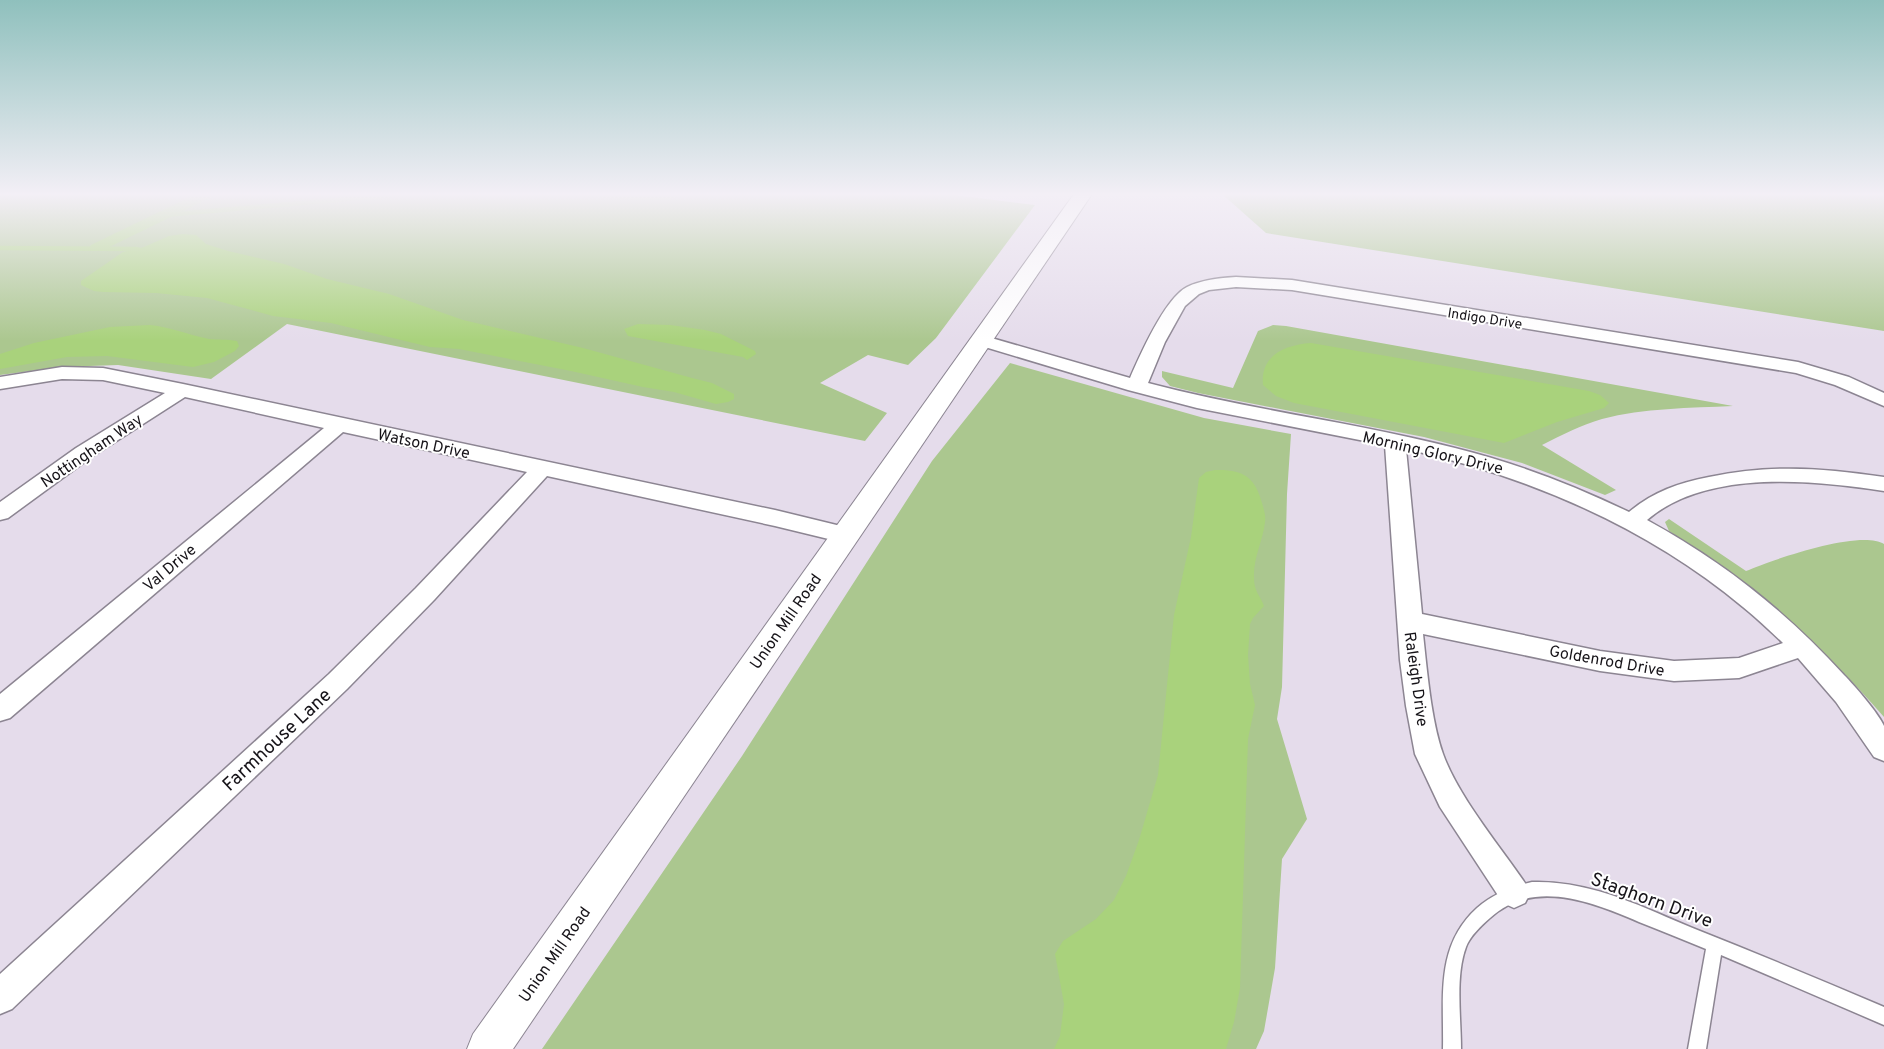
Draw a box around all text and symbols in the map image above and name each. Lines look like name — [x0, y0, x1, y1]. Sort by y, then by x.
street label: Indigo Drive — [1446, 305, 1523, 334]
street label: Nottingham Way — [37, 410, 147, 493]
street label: Watson Drive — [376, 425, 472, 465]
street label: Morning Glory Drive — [1360, 428, 1505, 480]
street label: Val Drive — [139, 540, 201, 597]
street label: Union Mill Road — [746, 571, 827, 674]
street label: Raleigh Drive — [1398, 631, 1432, 728]
street label: Goldenrod Drive — [1547, 642, 1666, 682]
street label: Farmhouse Lane — [218, 684, 337, 797]
street label: Staghorn Drive — [1587, 868, 1716, 934]
street label: Union Mill Road — [515, 904, 596, 1007]

